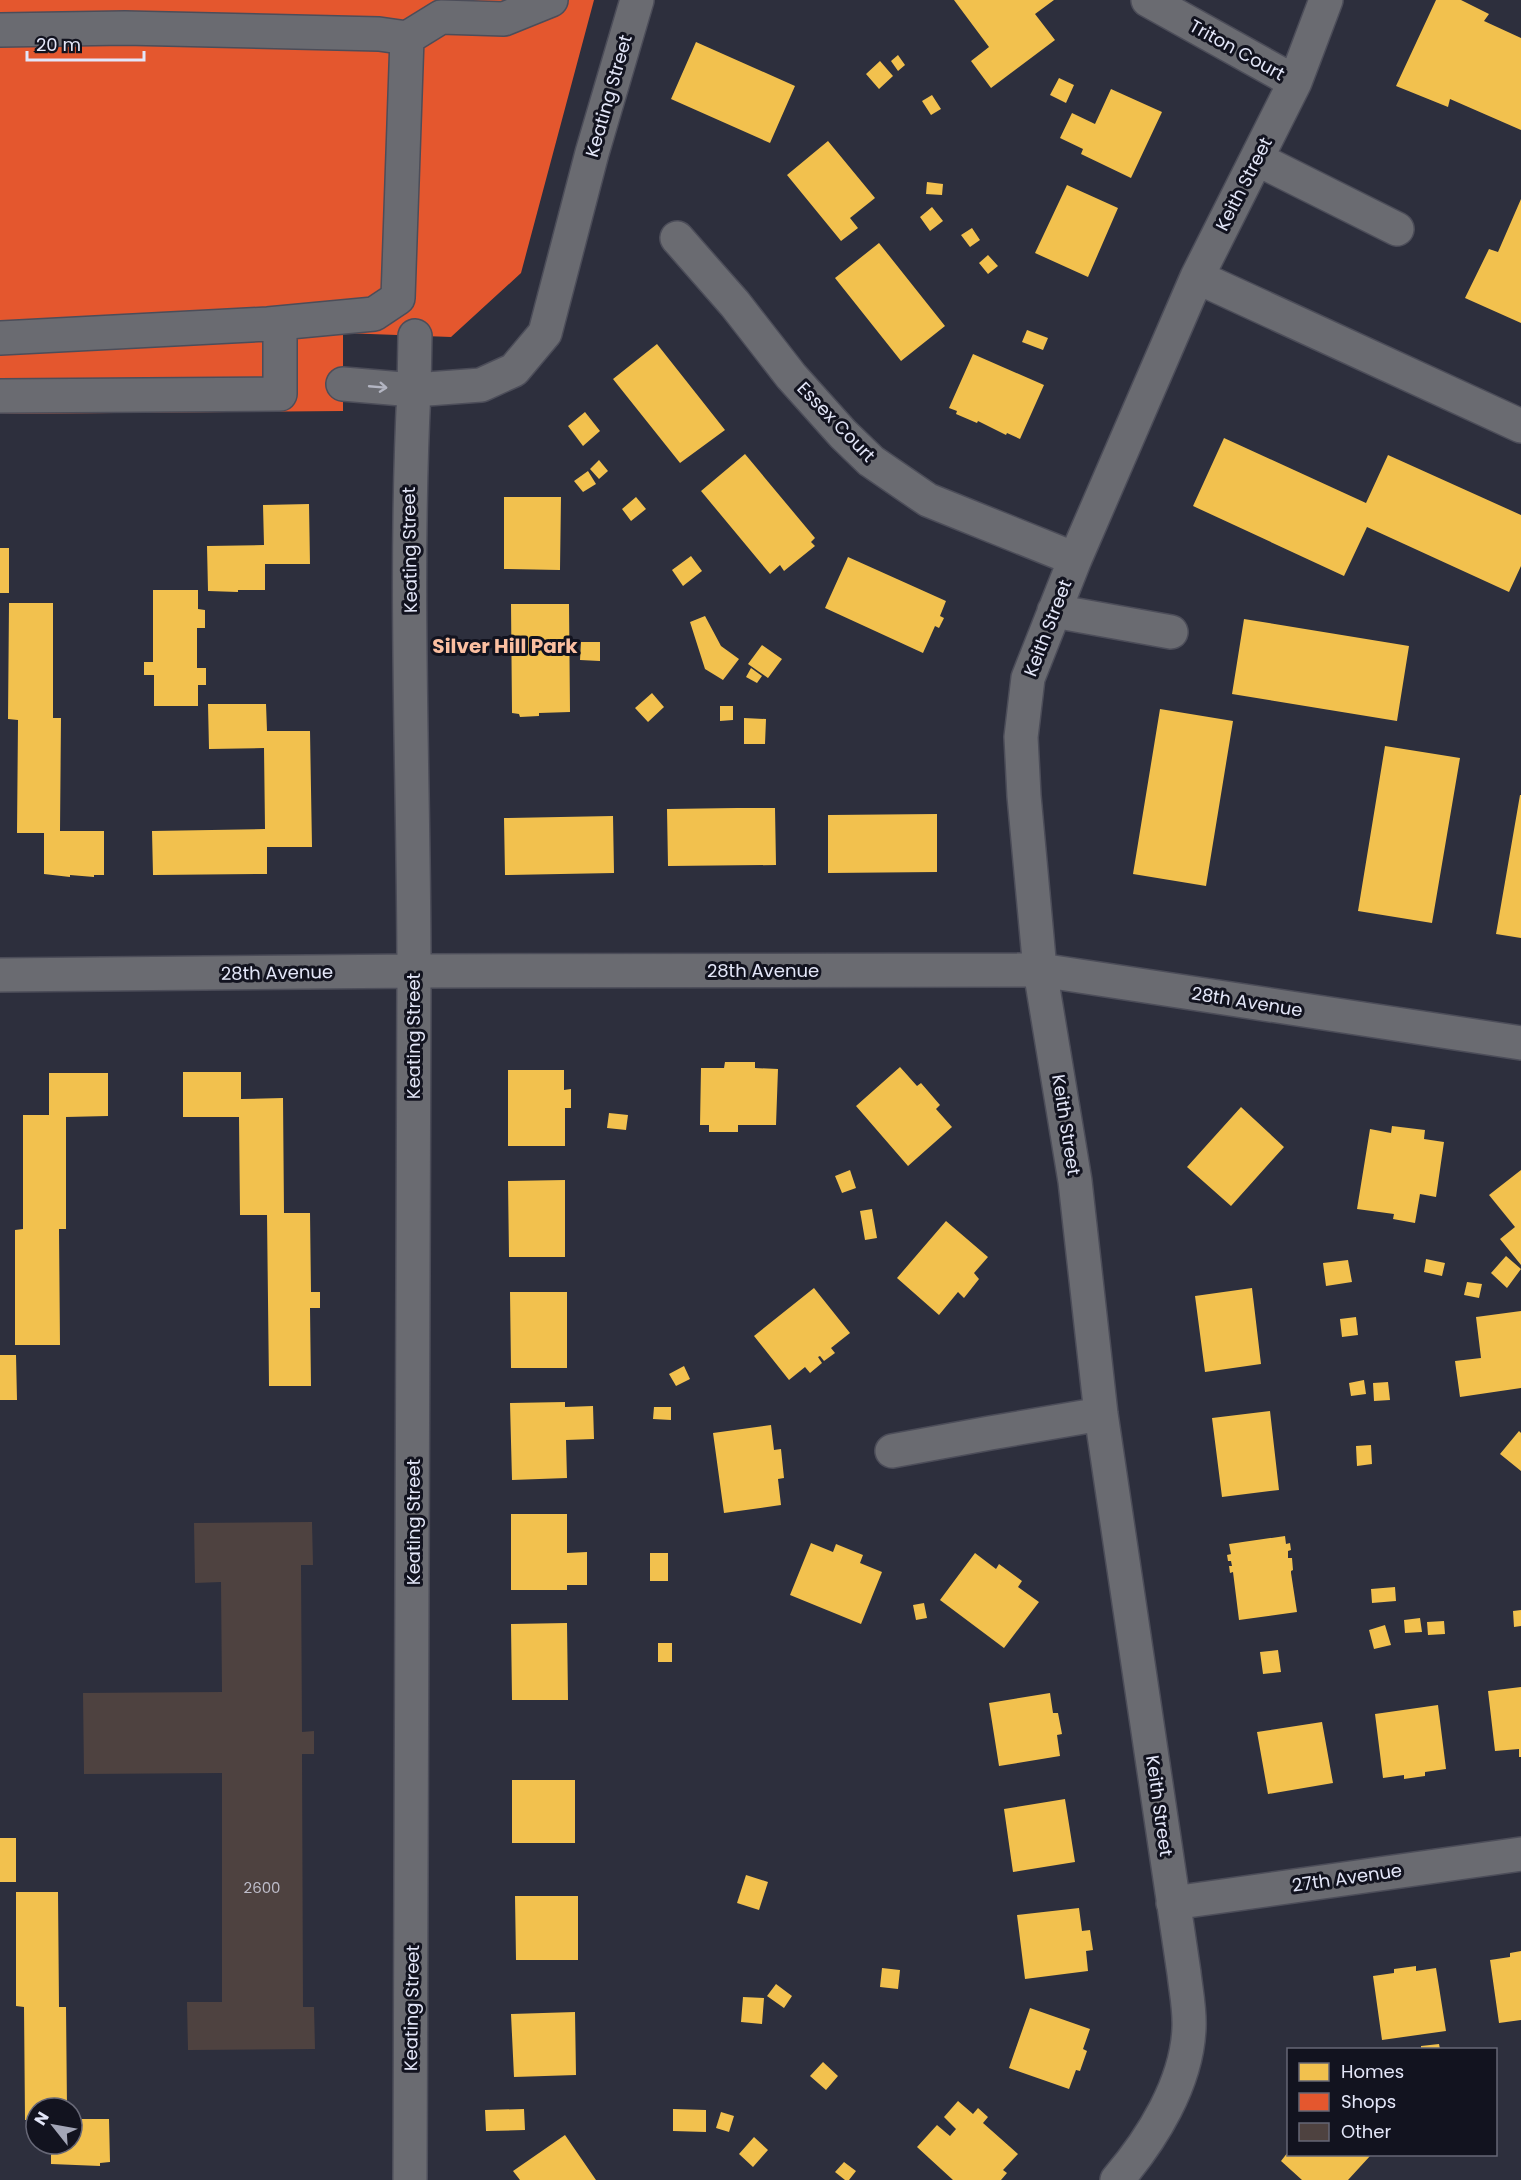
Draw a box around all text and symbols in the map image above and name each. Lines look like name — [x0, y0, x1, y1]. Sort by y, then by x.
street label: Triton Court — [1185, 13, 1289, 86]
scale bar — [27, 24, 144, 62]
text: 20 m — [36, 32, 81, 57]
street label: Keating Street — [579, 32, 638, 160]
street label: Keith Street — [1209, 133, 1278, 235]
street label: Essex Court — [792, 376, 881, 467]
one-way arrow — [368, 382, 388, 393]
street label: Keating Street — [396, 487, 423, 613]
street label: Keith Street — [1018, 576, 1077, 680]
district label: Silver Hill Park — [432, 632, 578, 660]
street label: 28th Avenue — [707, 958, 819, 983]
street label: 28th Avenue — [221, 959, 333, 986]
street label: Keating Street — [401, 973, 426, 1099]
street label: 28th Avenue — [1190, 980, 1304, 1023]
street label: Keith Street — [1046, 1073, 1087, 1177]
street label: Keating Street — [401, 1459, 426, 1585]
street label: Keith Street — [1140, 1754, 1179, 1858]
street label: 27th Avenue — [1290, 1857, 1403, 1898]
house number: 2600 — [244, 1877, 281, 1898]
street label: Keating Street — [398, 1945, 425, 2071]
legend — [1287, 2048, 1497, 2156]
text: Homes — [1341, 2059, 1404, 2084]
text: Shops — [1341, 2089, 1396, 2114]
north arrow — [24, 2096, 84, 2156]
text: N — [29, 2107, 55, 2130]
text: Other — [1341, 2119, 1391, 2144]

